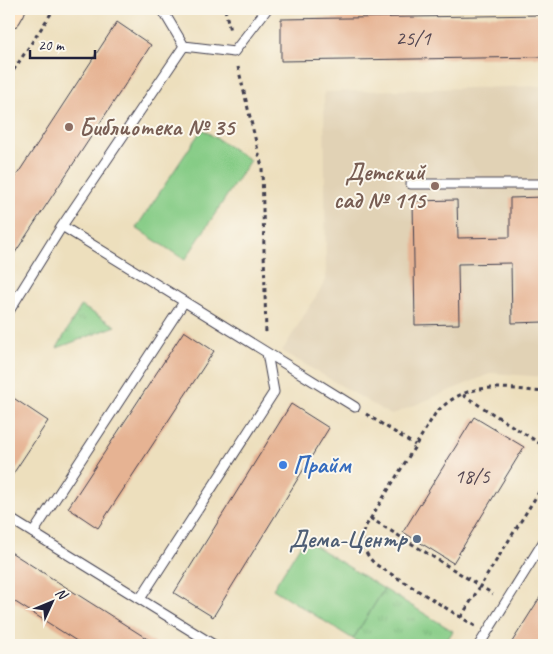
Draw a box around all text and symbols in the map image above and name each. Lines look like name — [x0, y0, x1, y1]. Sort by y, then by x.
house number: 25/1 — [395, 25, 432, 51]
scale bar — [30, 28, 95, 60]
text: 20 m — [38, 36, 65, 55]
place label: Библиотека № 35 — [79, 112, 237, 142]
marker: Библиотека № 35 — [63, 121, 75, 133]
place label: Детский сад № 115 — [333, 157, 428, 215]
marker: Детский сад № 115 — [429, 180, 441, 192]
place label: Прайм — [293, 450, 352, 480]
marker: Прайм — [277, 459, 289, 471]
house number: 18/5 — [454, 463, 491, 489]
place label: Дема-Центр — [289, 524, 409, 554]
marker: Дема-Центр — [411, 533, 423, 545]
north arrow — [28, 576, 78, 626]
text: N — [52, 584, 72, 604]

